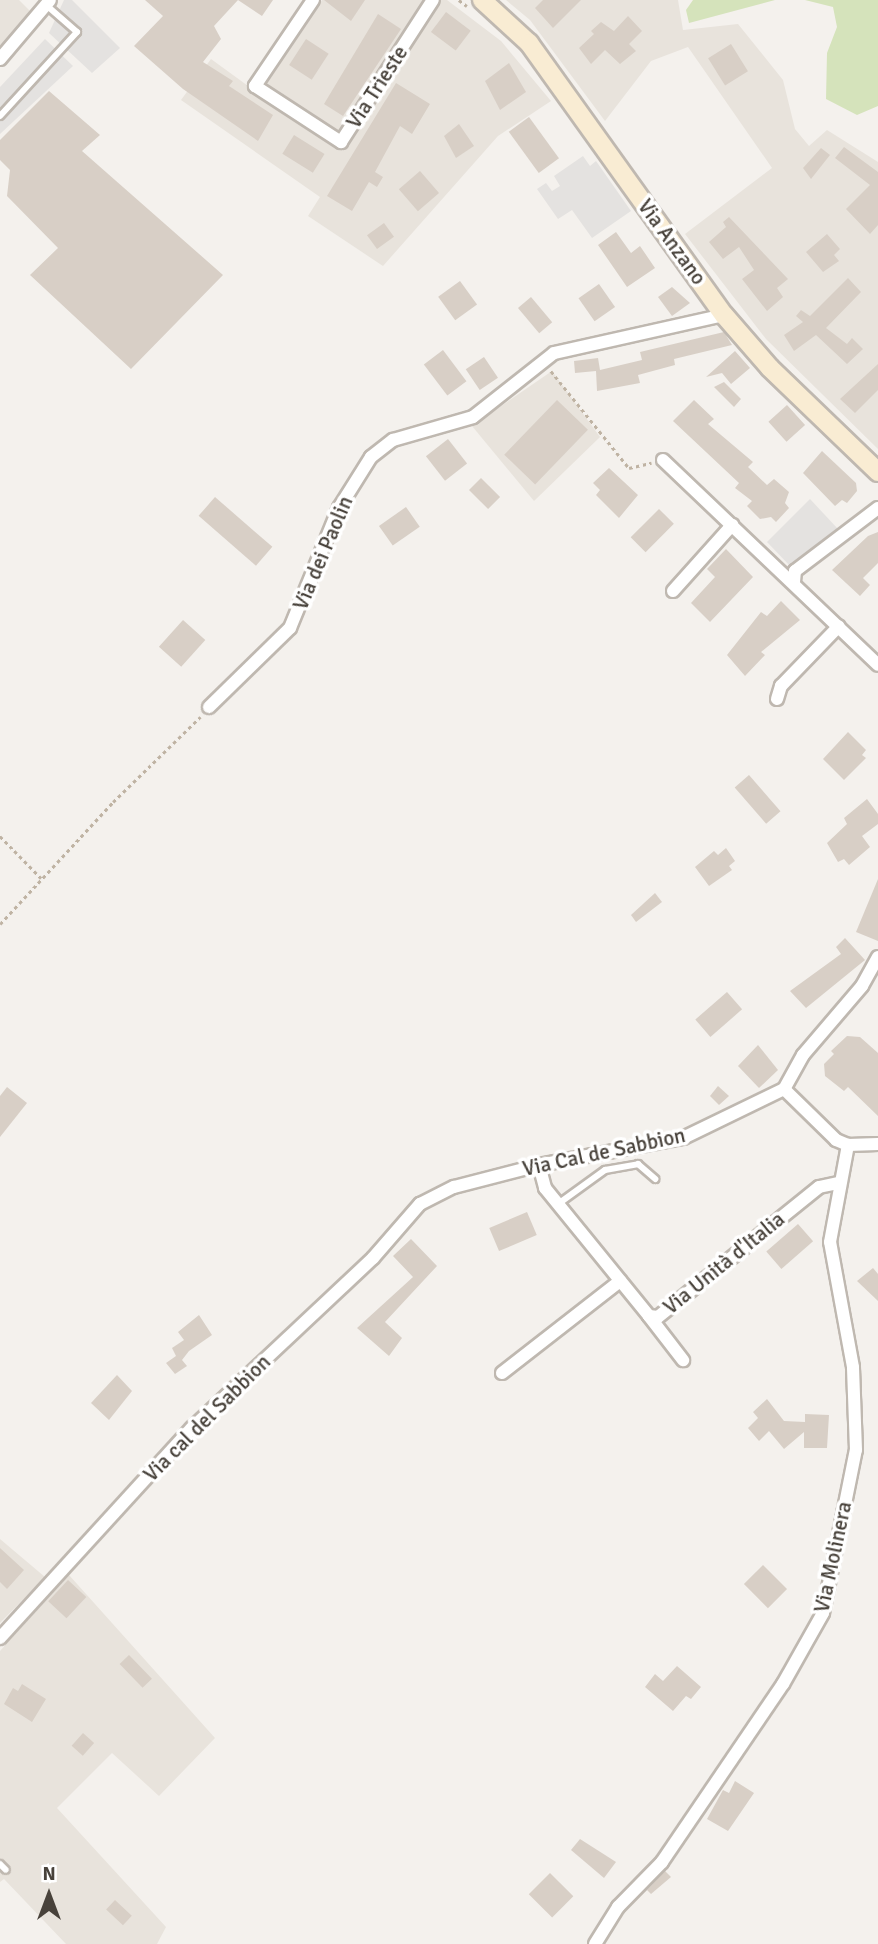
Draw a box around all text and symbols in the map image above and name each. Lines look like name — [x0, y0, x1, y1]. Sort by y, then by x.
street label: Via Trieste — [341, 41, 413, 133]
street label: Via Anzano — [632, 194, 712, 290]
street label: Via dei Paolin — [288, 492, 358, 614]
street label: Via Cal de Sabbion — [520, 1122, 688, 1182]
street label: Via Unità d'Italia — [658, 1206, 790, 1320]
street label: Via cal del Sabbion — [138, 1349, 276, 1487]
street label: Via Molinera — [809, 1499, 857, 1615]
north arrow — [14, 1860, 84, 1930]
text: N — [42, 1862, 56, 1886]

